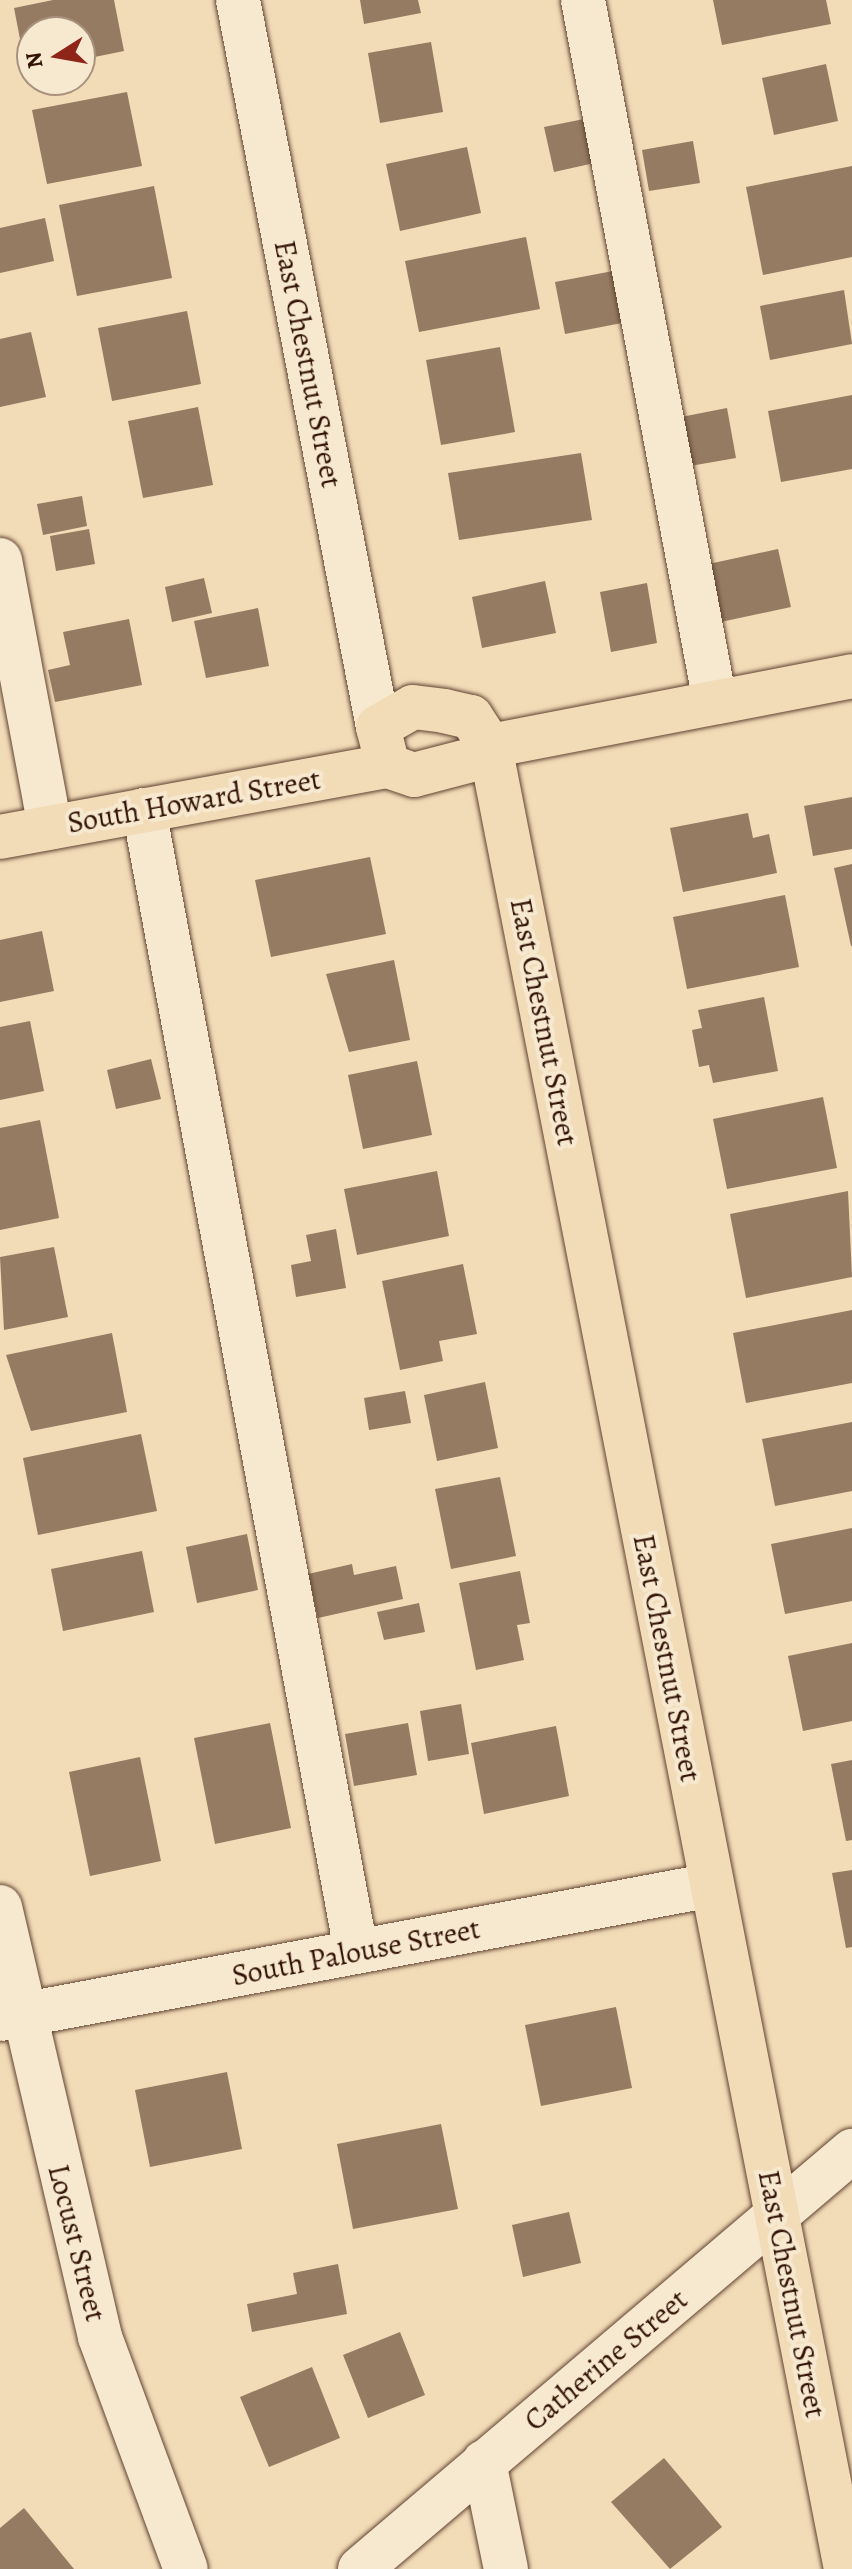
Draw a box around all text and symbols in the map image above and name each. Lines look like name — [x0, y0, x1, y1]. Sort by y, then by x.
north arrow — [16, 16, 96, 96]
text: N — [18, 49, 51, 71]
street label: East Chestnut Street — [266, 237, 350, 491]
street label: South Howard Street — [65, 761, 323, 841]
street label: East Chestnut Street — [502, 895, 586, 1149]
street label: East Chestnut Street — [625, 1531, 709, 1785]
street label: South Palouse Street — [229, 1910, 483, 1994]
street label: Locust Street — [40, 2161, 114, 2325]
street label: East Chestnut Street — [750, 2167, 834, 2421]
street label: Catherine Street — [517, 2281, 695, 2439]

